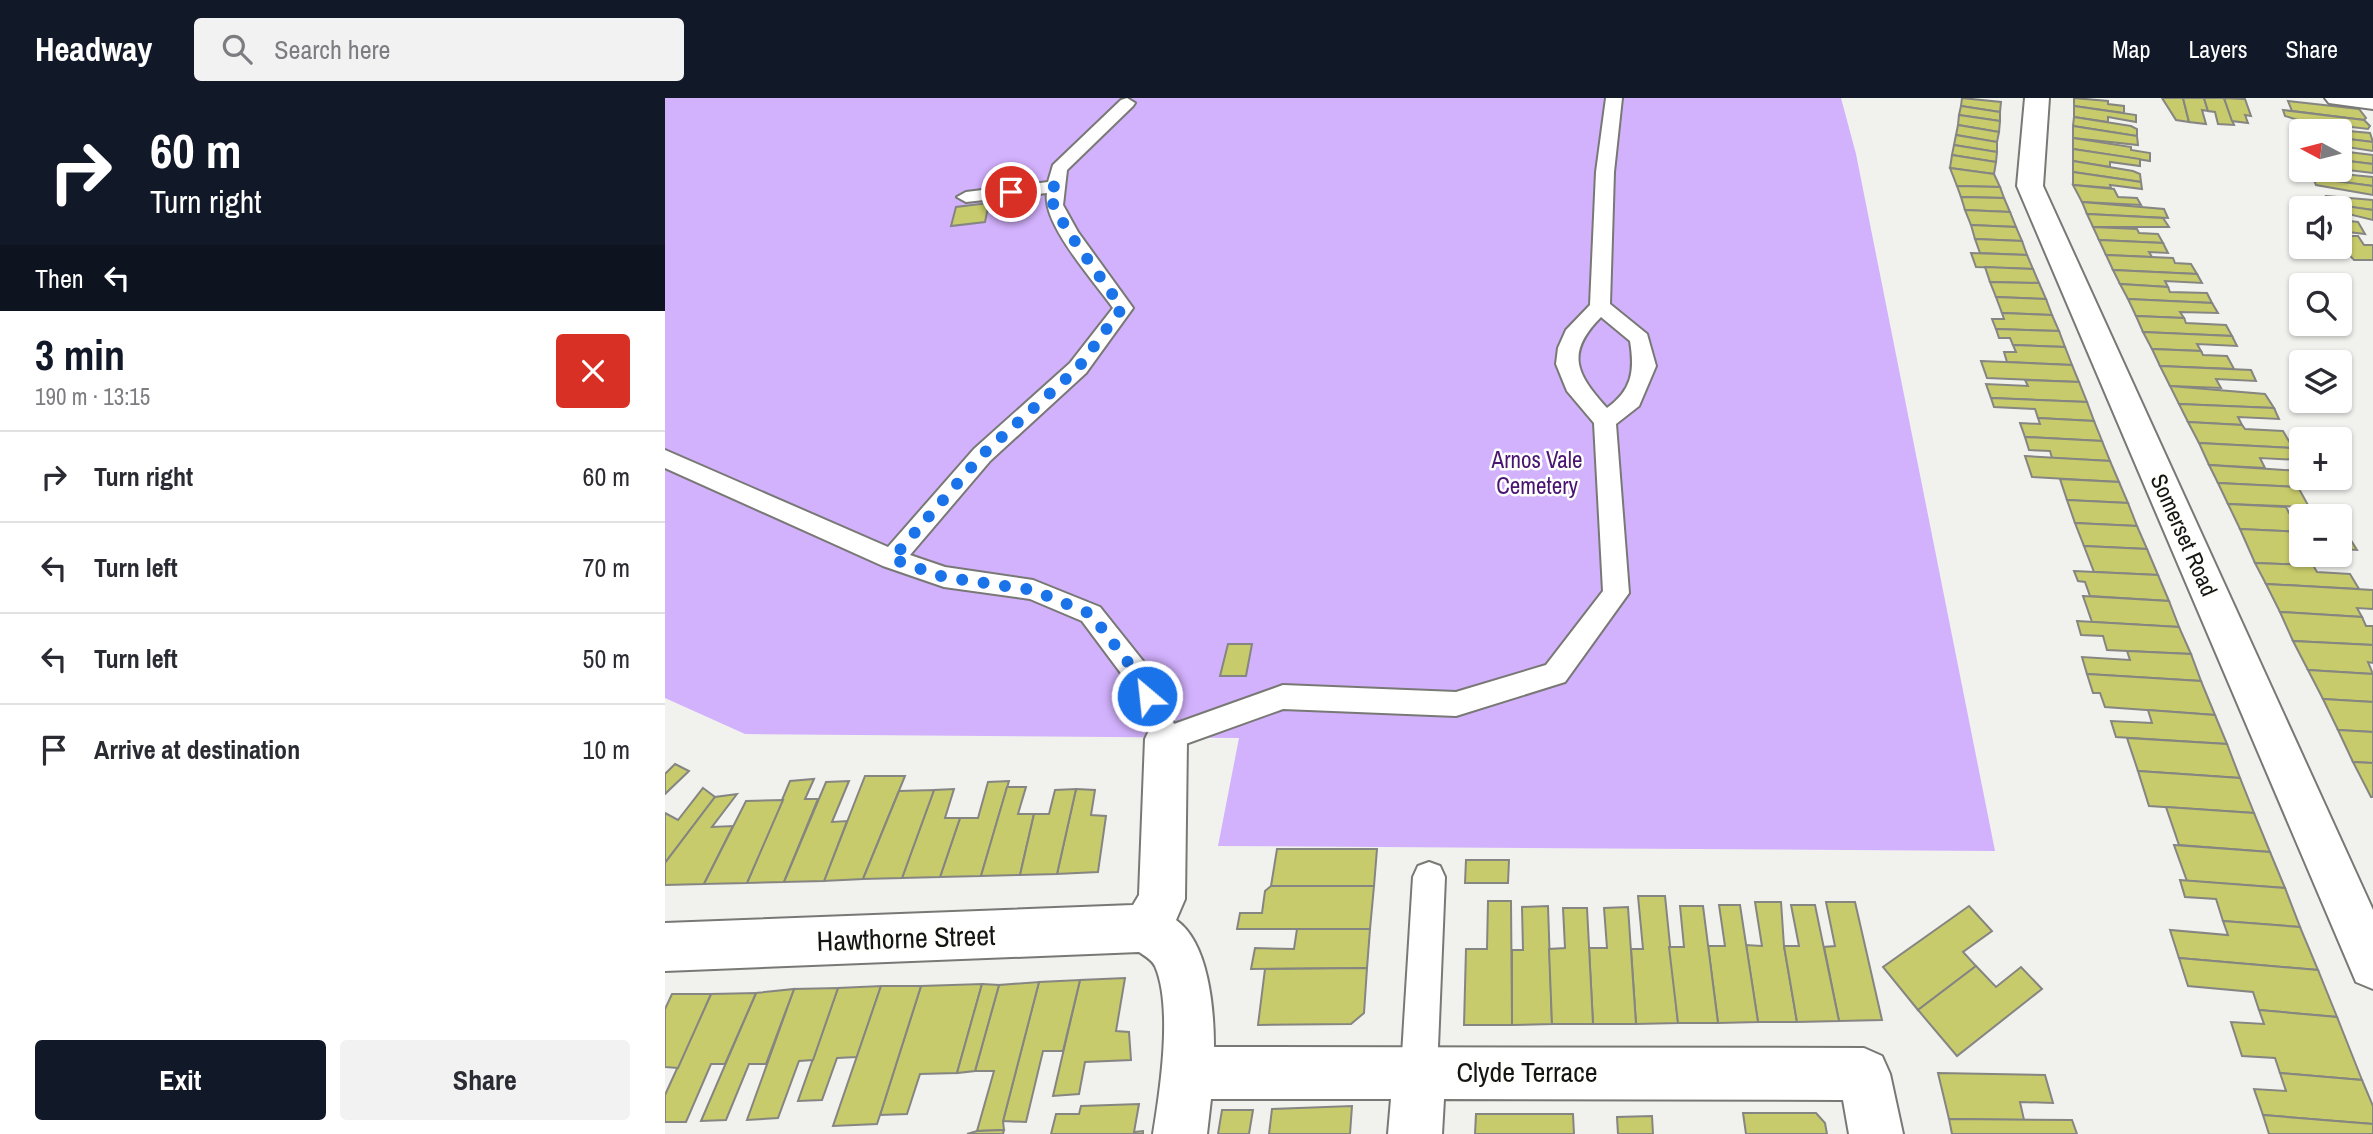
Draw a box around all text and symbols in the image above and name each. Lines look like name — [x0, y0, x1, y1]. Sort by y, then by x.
search box — [194, 18, 684, 81]
text: Headway — [35, 27, 152, 71]
icon: search — [218, 30, 256, 68]
text: Search here — [274, 32, 390, 67]
text: Map — [2112, 33, 2150, 65]
text: Layers — [2188, 33, 2247, 65]
text: Share — [2285, 33, 2338, 65]
text: 60 m — [150, 117, 242, 183]
north arrow — [2289, 119, 2352, 182]
map controls — [2289, 119, 2352, 567]
icon: right — [35, 126, 126, 217]
pin — [981, 162, 1041, 222]
icon: arrive — [992, 173, 1030, 211]
text: Turn right — [150, 180, 262, 223]
button: sound — [2289, 196, 2352, 259]
icon: left — [98, 259, 136, 297]
text: Then — [35, 261, 84, 296]
button: search — [2289, 273, 2352, 336]
text: 3 min — [35, 327, 125, 383]
button: close — [556, 334, 630, 408]
button: layers — [2289, 350, 2352, 413]
text: 190 m · 13:15 — [35, 381, 150, 412]
button: + — [2289, 427, 2352, 490]
park label: Arnos Vale Cemetery — [1491, 444, 1582, 501]
icon: right — [35, 458, 73, 496]
text: Turn right — [94, 459, 193, 494]
text: 60 m — [583, 459, 630, 494]
street label: Somerset Road — [2144, 469, 2225, 601]
button: − — [2289, 504, 2352, 567]
icon: left — [35, 549, 73, 587]
text: Turn left — [94, 550, 178, 585]
text: 70 m — [583, 550, 630, 585]
icon: left — [35, 640, 73, 678]
text: Turn left — [94, 641, 178, 676]
text: 50 m — [583, 641, 630, 676]
position arrow — [1110, 659, 1184, 733]
icon: arrive — [35, 731, 73, 769]
text: Arrive at destination — [94, 732, 300, 767]
text: 10 m — [583, 732, 630, 767]
street label: Hawthorne Street — [816, 916, 996, 960]
button: Exit — [35, 1040, 326, 1120]
button: Share — [340, 1040, 630, 1120]
street label: Clyde Terrace — [1456, 1053, 1598, 1091]

